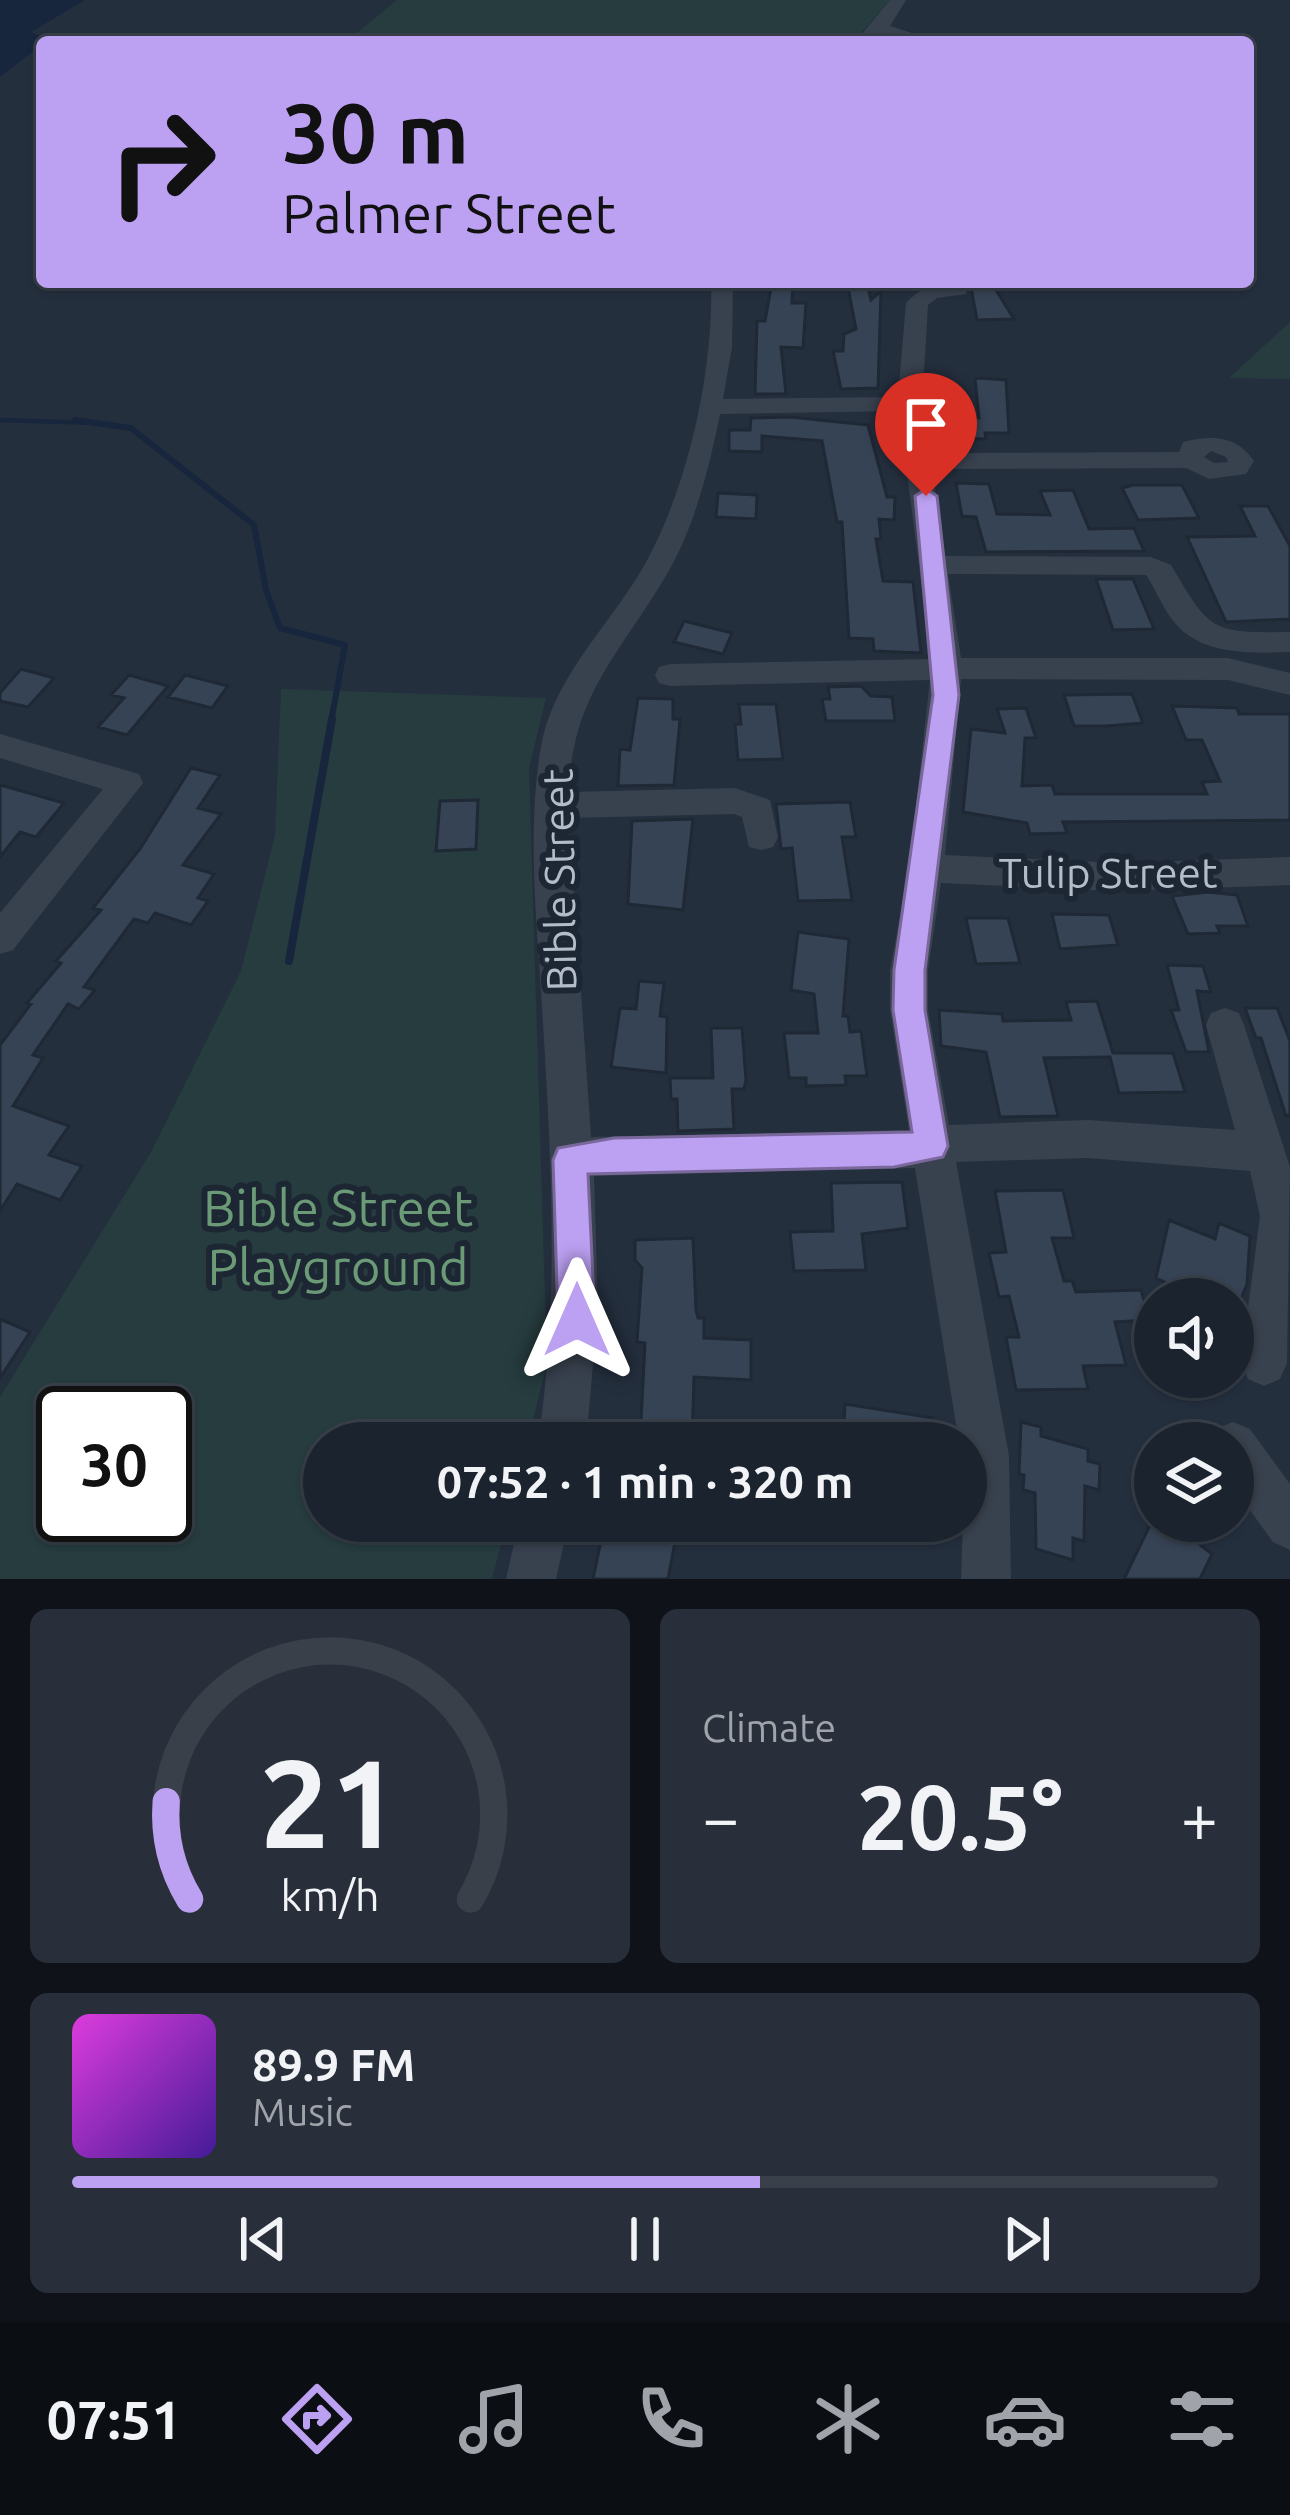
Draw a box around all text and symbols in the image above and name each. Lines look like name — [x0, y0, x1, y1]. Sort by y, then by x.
icon: right — [84, 84, 240, 240]
text: 30 m — [282, 85, 469, 179]
text: Palmer Street — [282, 183, 616, 243]
pin — [875, 373, 977, 496]
icon: arrive — [893, 391, 959, 457]
street label: Bible Street — [534, 768, 584, 992]
street label: Tulip Street — [999, 849, 1217, 896]
park label: Bible Street Playground — [203, 1178, 473, 1295]
position arrow — [514, 1257, 640, 1383]
map controls — [1134, 1278, 1254, 1542]
button: sound — [1134, 1278, 1254, 1398]
speed limit sign: 30 — [36, 1386, 192, 1542]
button: layers — [1134, 1422, 1254, 1542]
text: 07:52 · 1 min · 320 m — [437, 1456, 853, 1507]
text: Climate — [702, 1706, 836, 1749]
text: 21 — [260, 1732, 400, 1872]
text: 20.5° — [857, 1766, 1063, 1867]
text: − — [702, 1780, 739, 1854]
text: + — [1181, 1780, 1218, 1854]
text: km/h — [280, 1871, 380, 1919]
text: 89.9 FM — [252, 2039, 415, 2090]
text: Music — [252, 2090, 353, 2133]
icon: previous — [230, 2206, 296, 2272]
icon: pause — [612, 2206, 678, 2272]
icon: next — [994, 2206, 1060, 2272]
icon: directions — [275, 2377, 359, 2461]
icon: music — [452, 2377, 536, 2461]
icon: phone — [629, 2377, 713, 2461]
icon: climate — [806, 2377, 890, 2461]
icon: car — [983, 2377, 1067, 2461]
icon: filters — [1160, 2377, 1244, 2461]
text: 07:51 — [46, 2389, 182, 2449]

